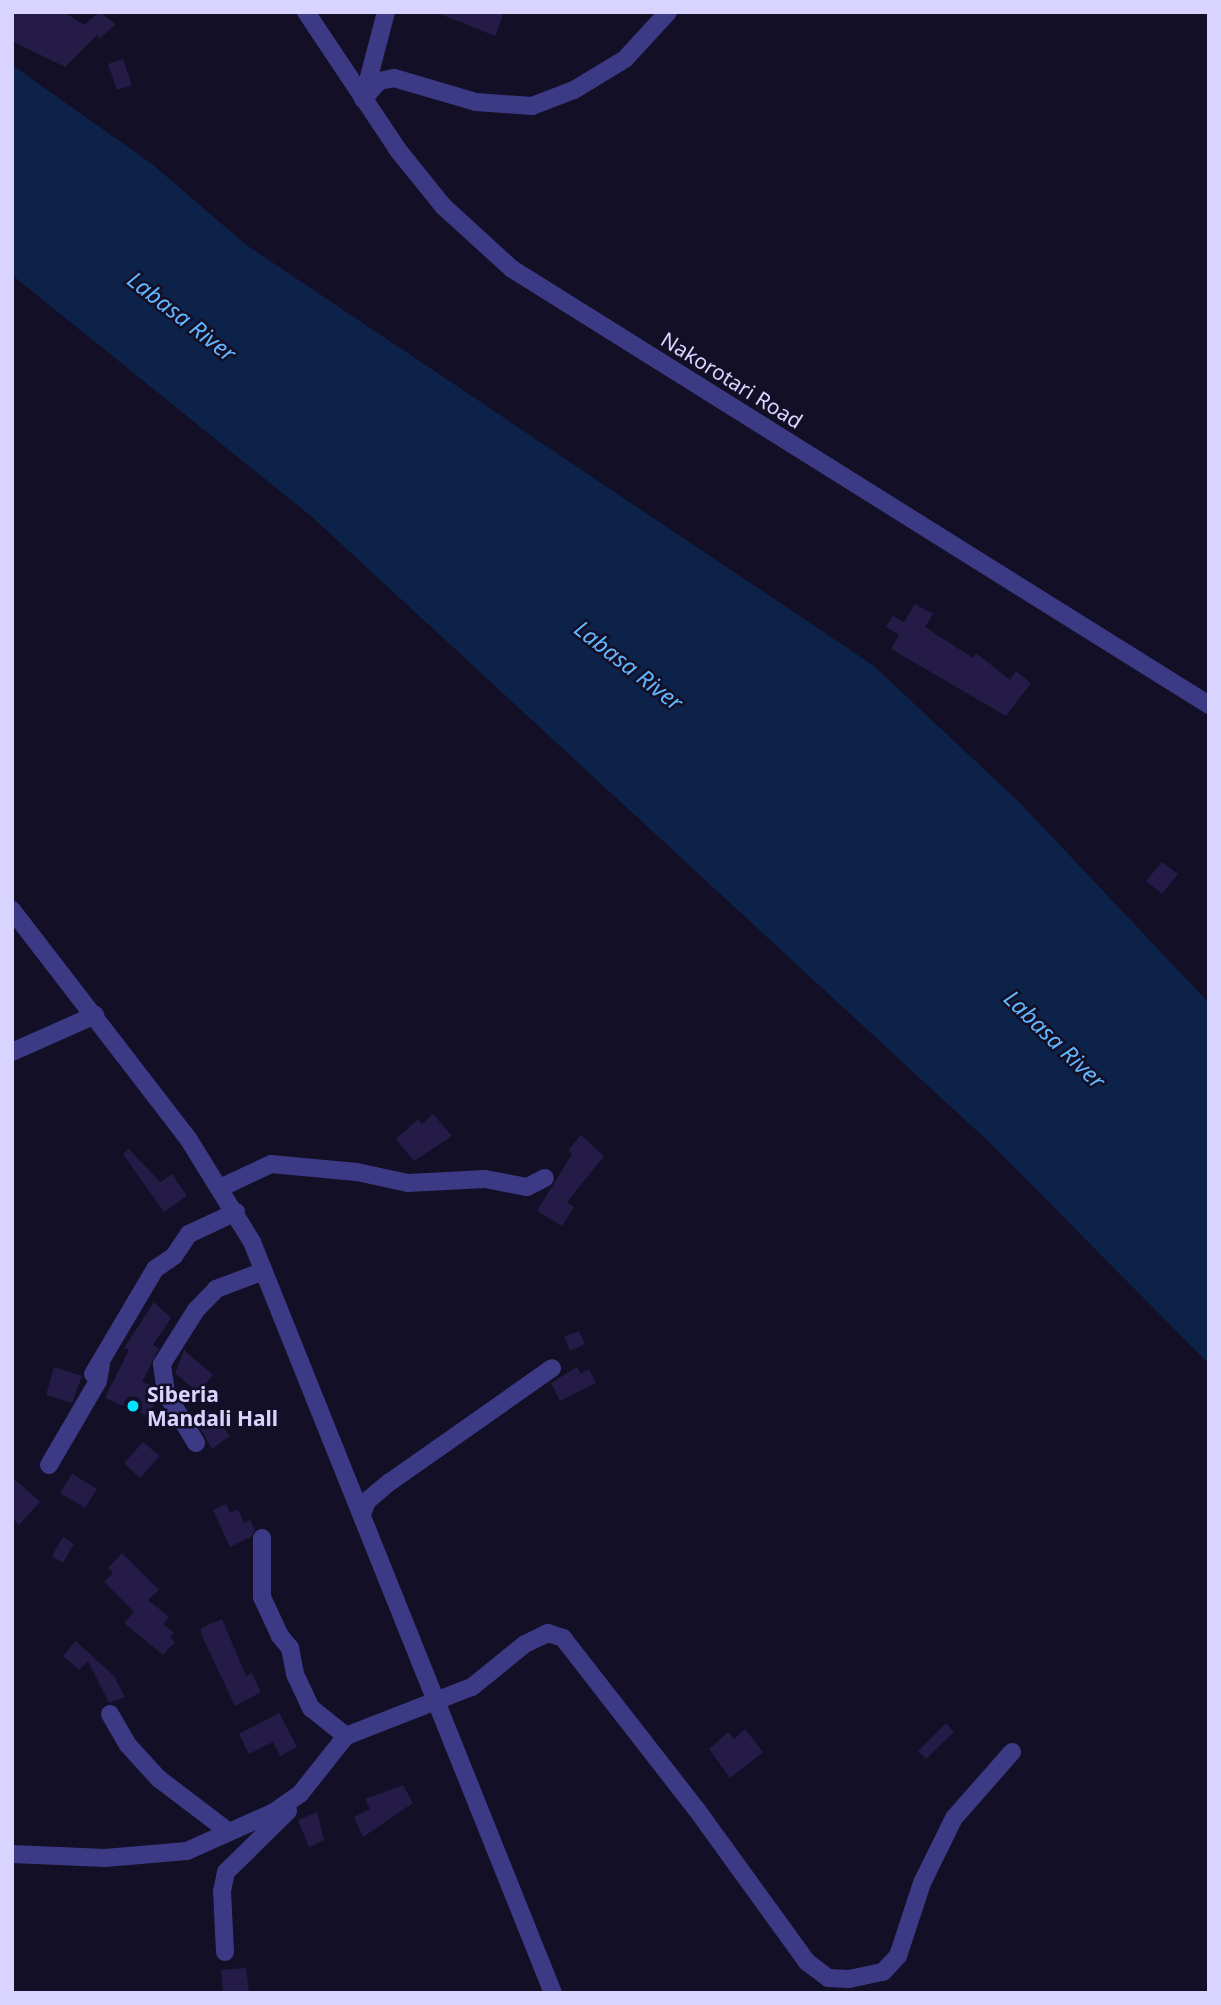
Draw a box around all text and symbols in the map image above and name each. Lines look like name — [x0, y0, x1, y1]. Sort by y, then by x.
water label: Labasa River — [122, 265, 242, 367]
street label: Nakorotari Road — [657, 326, 807, 434]
water label: Labasa River — [569, 614, 689, 716]
water label: Labasa River — [999, 984, 1111, 1094]
place label: Siberia Mandali Hall — [147, 1381, 278, 1431]
marker: Siberia Mandali Hall — [125, 1398, 141, 1414]

